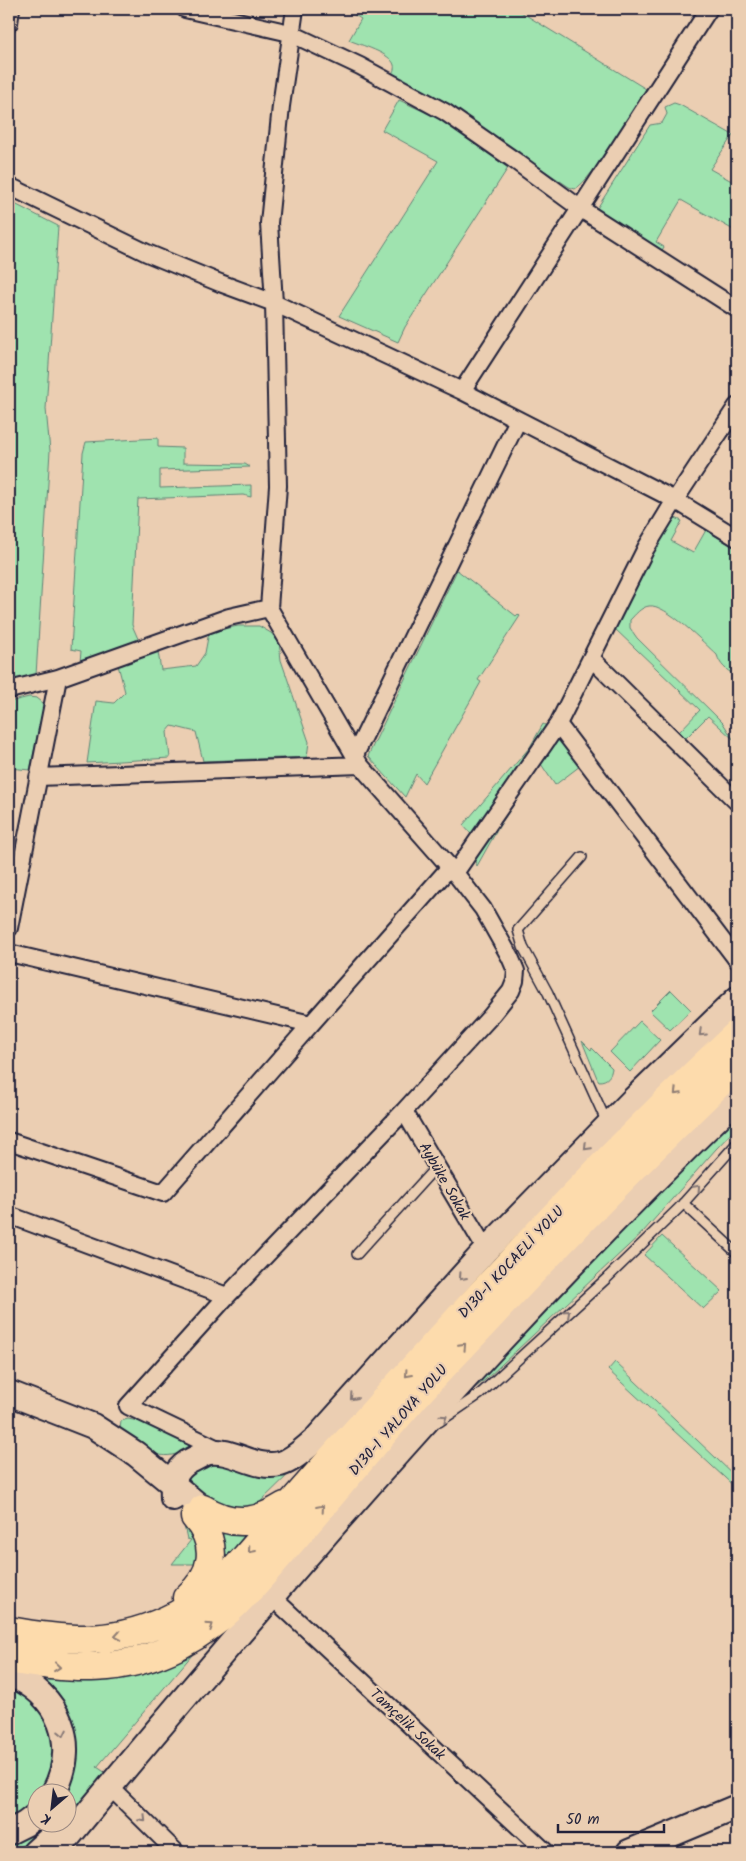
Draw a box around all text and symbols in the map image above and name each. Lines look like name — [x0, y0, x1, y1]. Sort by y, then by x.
one-way arrow — [699, 1027, 708, 1036]
one-way arrow — [674, 1086, 683, 1095]
street label: Aybüke Sokak — [412, 1138, 477, 1226]
one-way arrow — [584, 1141, 593, 1150]
one-way arrow — [691, 1185, 700, 1194]
street label: D130-1 KOCAELİ YOLU — [453, 1201, 571, 1325]
one-way arrow — [459, 1271, 468, 1280]
one-way arrow — [562, 1310, 571, 1319]
one-way arrow — [457, 1343, 466, 1352]
street label: D130-1 YALOVA YOLU — [343, 1359, 454, 1482]
one-way arrow — [404, 1368, 413, 1377]
one-way arrow — [350, 1392, 359, 1401]
one-way arrow — [438, 1415, 448, 1424]
one-way arrow — [315, 1504, 324, 1513]
one-way arrow — [248, 1545, 257, 1554]
one-way arrow — [204, 1623, 214, 1632]
one-way arrow — [113, 1631, 122, 1641]
one-way arrow — [53, 1661, 61, 1672]
street label: Tamçelik Sokak — [364, 1683, 452, 1767]
one-way arrow — [57, 1728, 67, 1737]
north arrow — [28, 1784, 78, 1834]
scale bar — [558, 1801, 665, 1833]
text: K — [37, 1807, 55, 1830]
text: 50 m — [566, 1808, 600, 1832]
one-way arrow — [137, 1813, 146, 1822]

